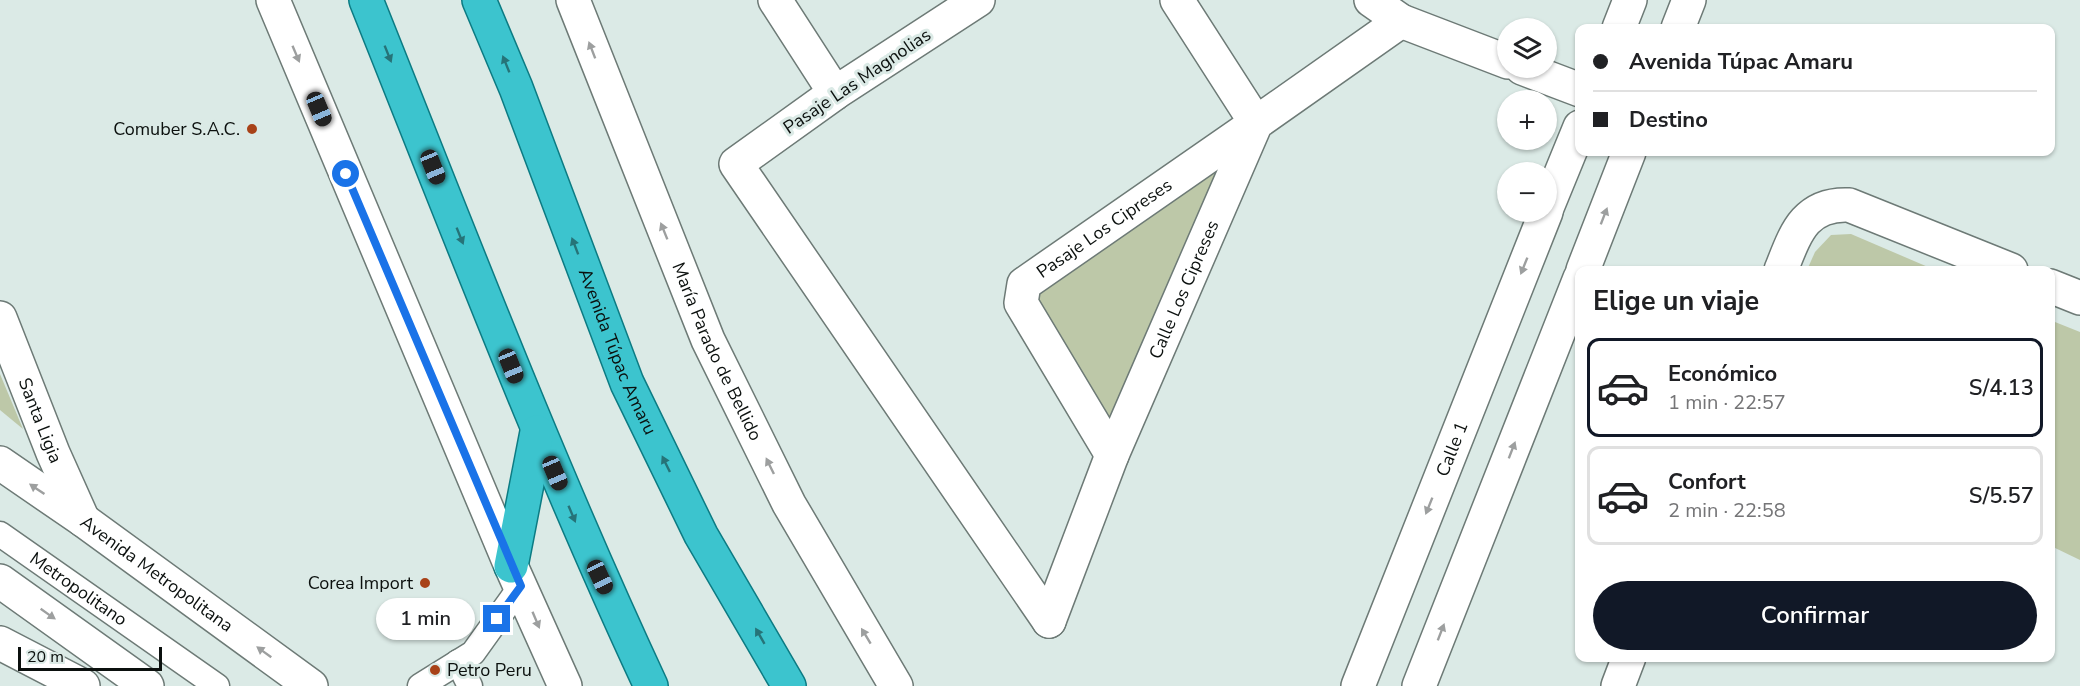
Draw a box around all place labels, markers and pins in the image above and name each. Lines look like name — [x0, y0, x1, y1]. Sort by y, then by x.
place label: Comuber S.A.C. — [113, 117, 240, 141]
marker: Comuber S.A.C. — [245, 122, 259, 136]
place label: Corea Import — [308, 571, 414, 595]
marker: Corea Import — [418, 576, 432, 590]
place label: Petro Peru — [447, 658, 532, 682]
marker: Petro Peru — [428, 663, 442, 677]

